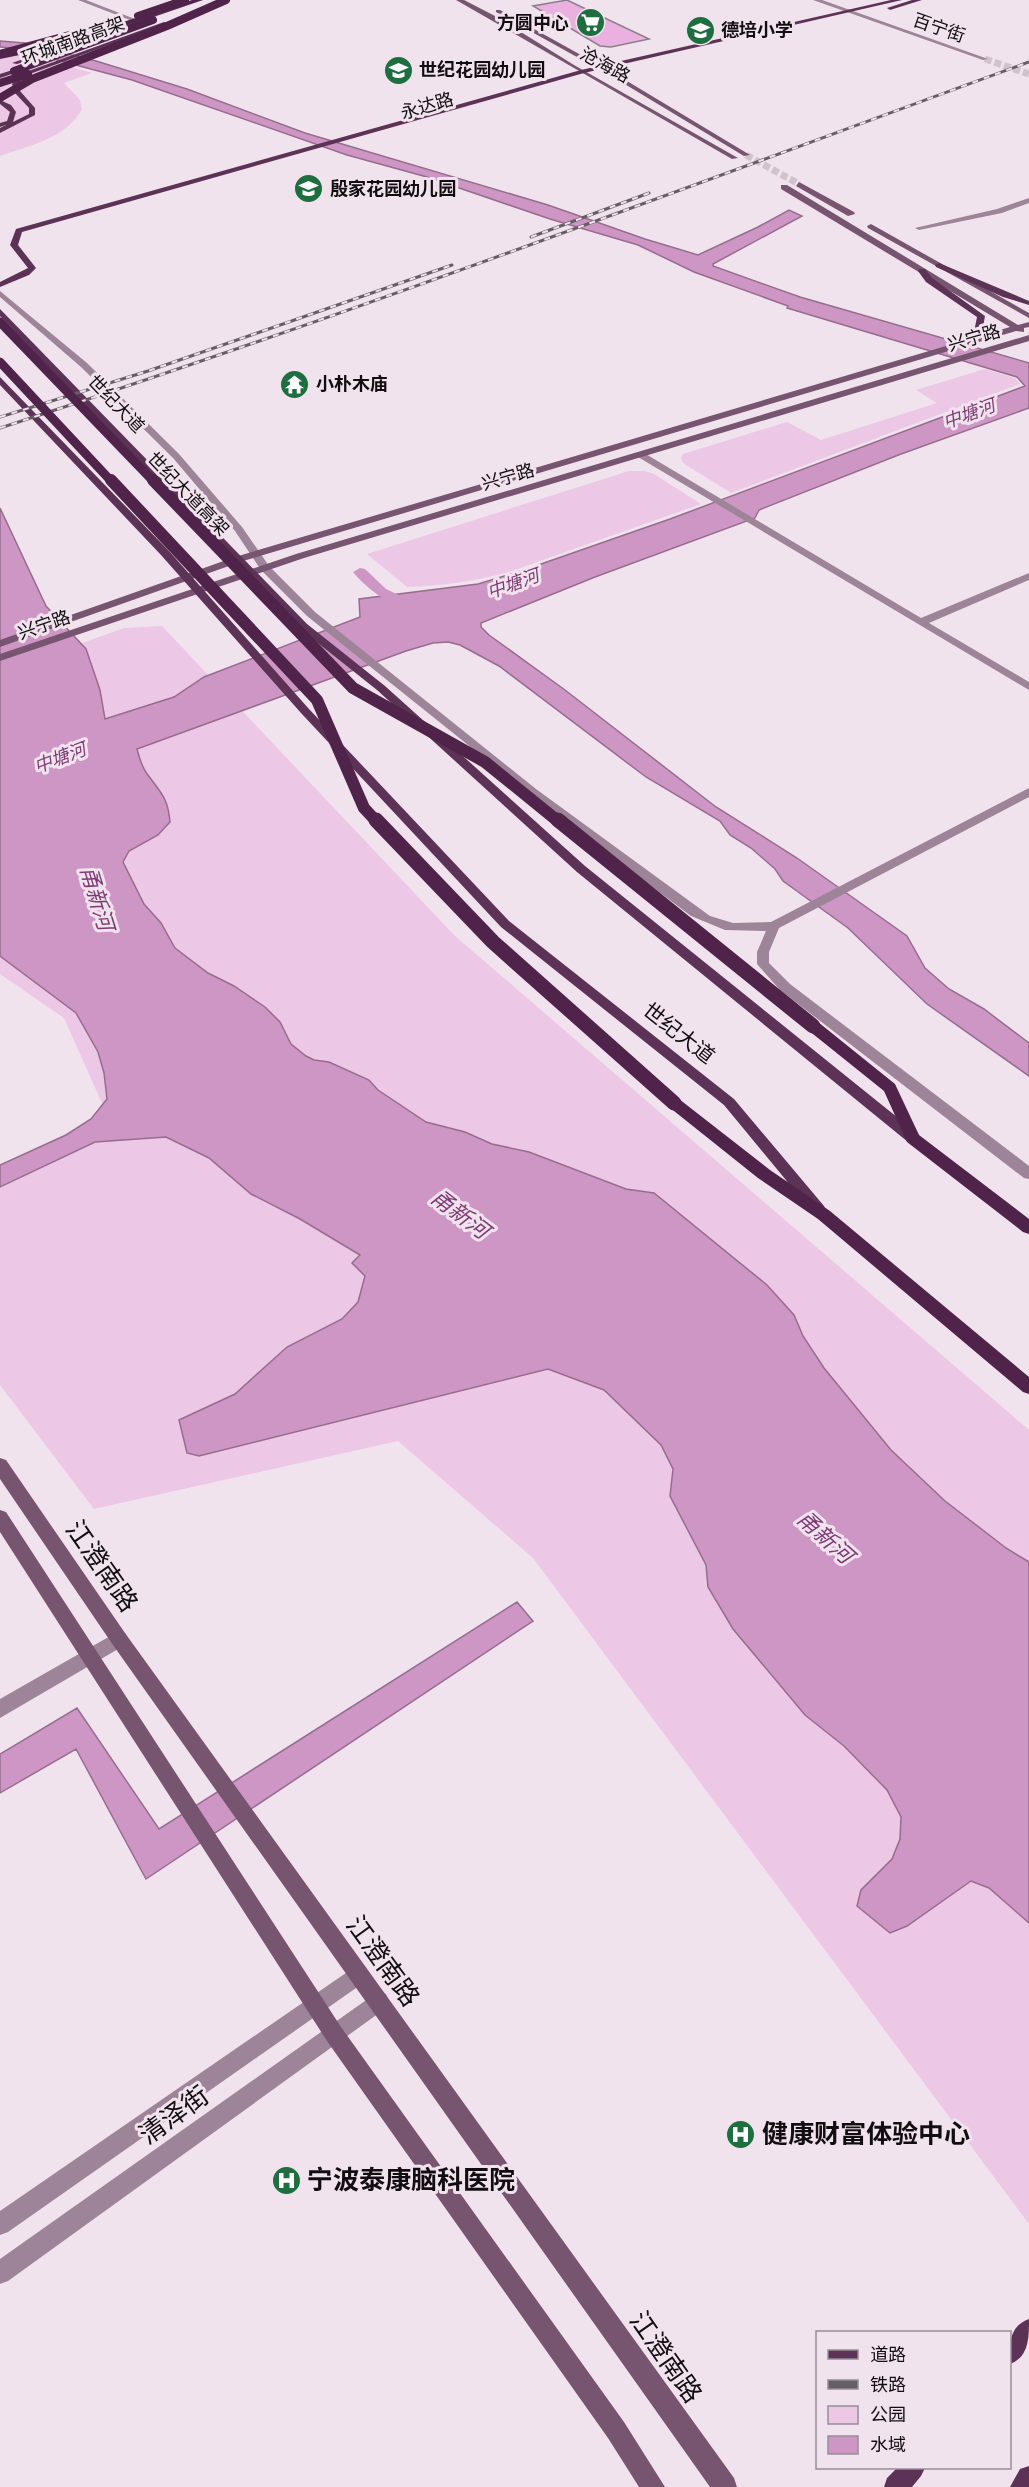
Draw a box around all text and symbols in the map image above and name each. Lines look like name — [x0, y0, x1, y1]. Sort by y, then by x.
supermarket icon: 方圆中心 — [574, 7, 606, 39]
street label: 百宁街 — [910, 9, 968, 47]
street label: 环城南路高架 — [18, 12, 128, 70]
place label: 方圆中心 — [497, 12, 569, 34]
school or university icon: 德培小学 — [684, 14, 716, 46]
place label: 德培小学 — [721, 19, 793, 41]
street label: 沧海路 — [576, 42, 634, 88]
school or university icon: 世纪花园幼儿园 — [382, 54, 414, 86]
place label: 世纪花园幼儿园 — [419, 59, 545, 81]
street label: 永达路 — [398, 88, 456, 124]
school or university icon: 殷家花园幼儿园 — [293, 173, 325, 205]
place label: 殷家花园幼儿园 — [330, 178, 456, 200]
street label: 兴宁路 — [945, 320, 1003, 356]
temple icon: 小朴木庙 — [279, 368, 311, 400]
street label: 世纪大道 — [83, 370, 149, 438]
place label: 小朴木庙 — [316, 373, 388, 395]
water label: 中塘河 — [940, 393, 1001, 434]
street label: 世纪大道高架 — [143, 448, 233, 540]
street label: 兴宁路 — [479, 459, 537, 495]
water label: 中塘河 — [484, 563, 545, 604]
street label: 兴宁路 — [15, 606, 73, 644]
water label: 中塘河 — [31, 737, 92, 778]
water label: 甬新河 — [74, 862, 121, 937]
street label: 世纪大道 — [638, 997, 720, 1069]
water label: 甬新河 — [426, 1183, 498, 1247]
water label: 甬新河 — [791, 1505, 862, 1572]
street label: 江澄南路 — [59, 1514, 145, 1618]
street label: 江澄南路 — [339, 1910, 427, 2012]
street label: 清泽街 — [133, 2079, 215, 2151]
hospital icon: 健康财富体验中心 — [725, 2118, 757, 2150]
place label: 健康财富体验中心 — [762, 2118, 970, 2150]
hospital icon: 宁波泰康脑科医院 — [270, 2164, 302, 2196]
place label: 宁波泰康脑科医院 — [307, 2164, 515, 2196]
street label: 江澄南路 — [623, 2305, 709, 2409]
legend — [816, 2331, 1011, 2469]
text: 道路 — [870, 2344, 906, 2366]
text: 铁路 — [870, 2374, 906, 2396]
text: 公园 — [870, 2404, 906, 2426]
text: 水域 — [870, 2434, 906, 2456]

